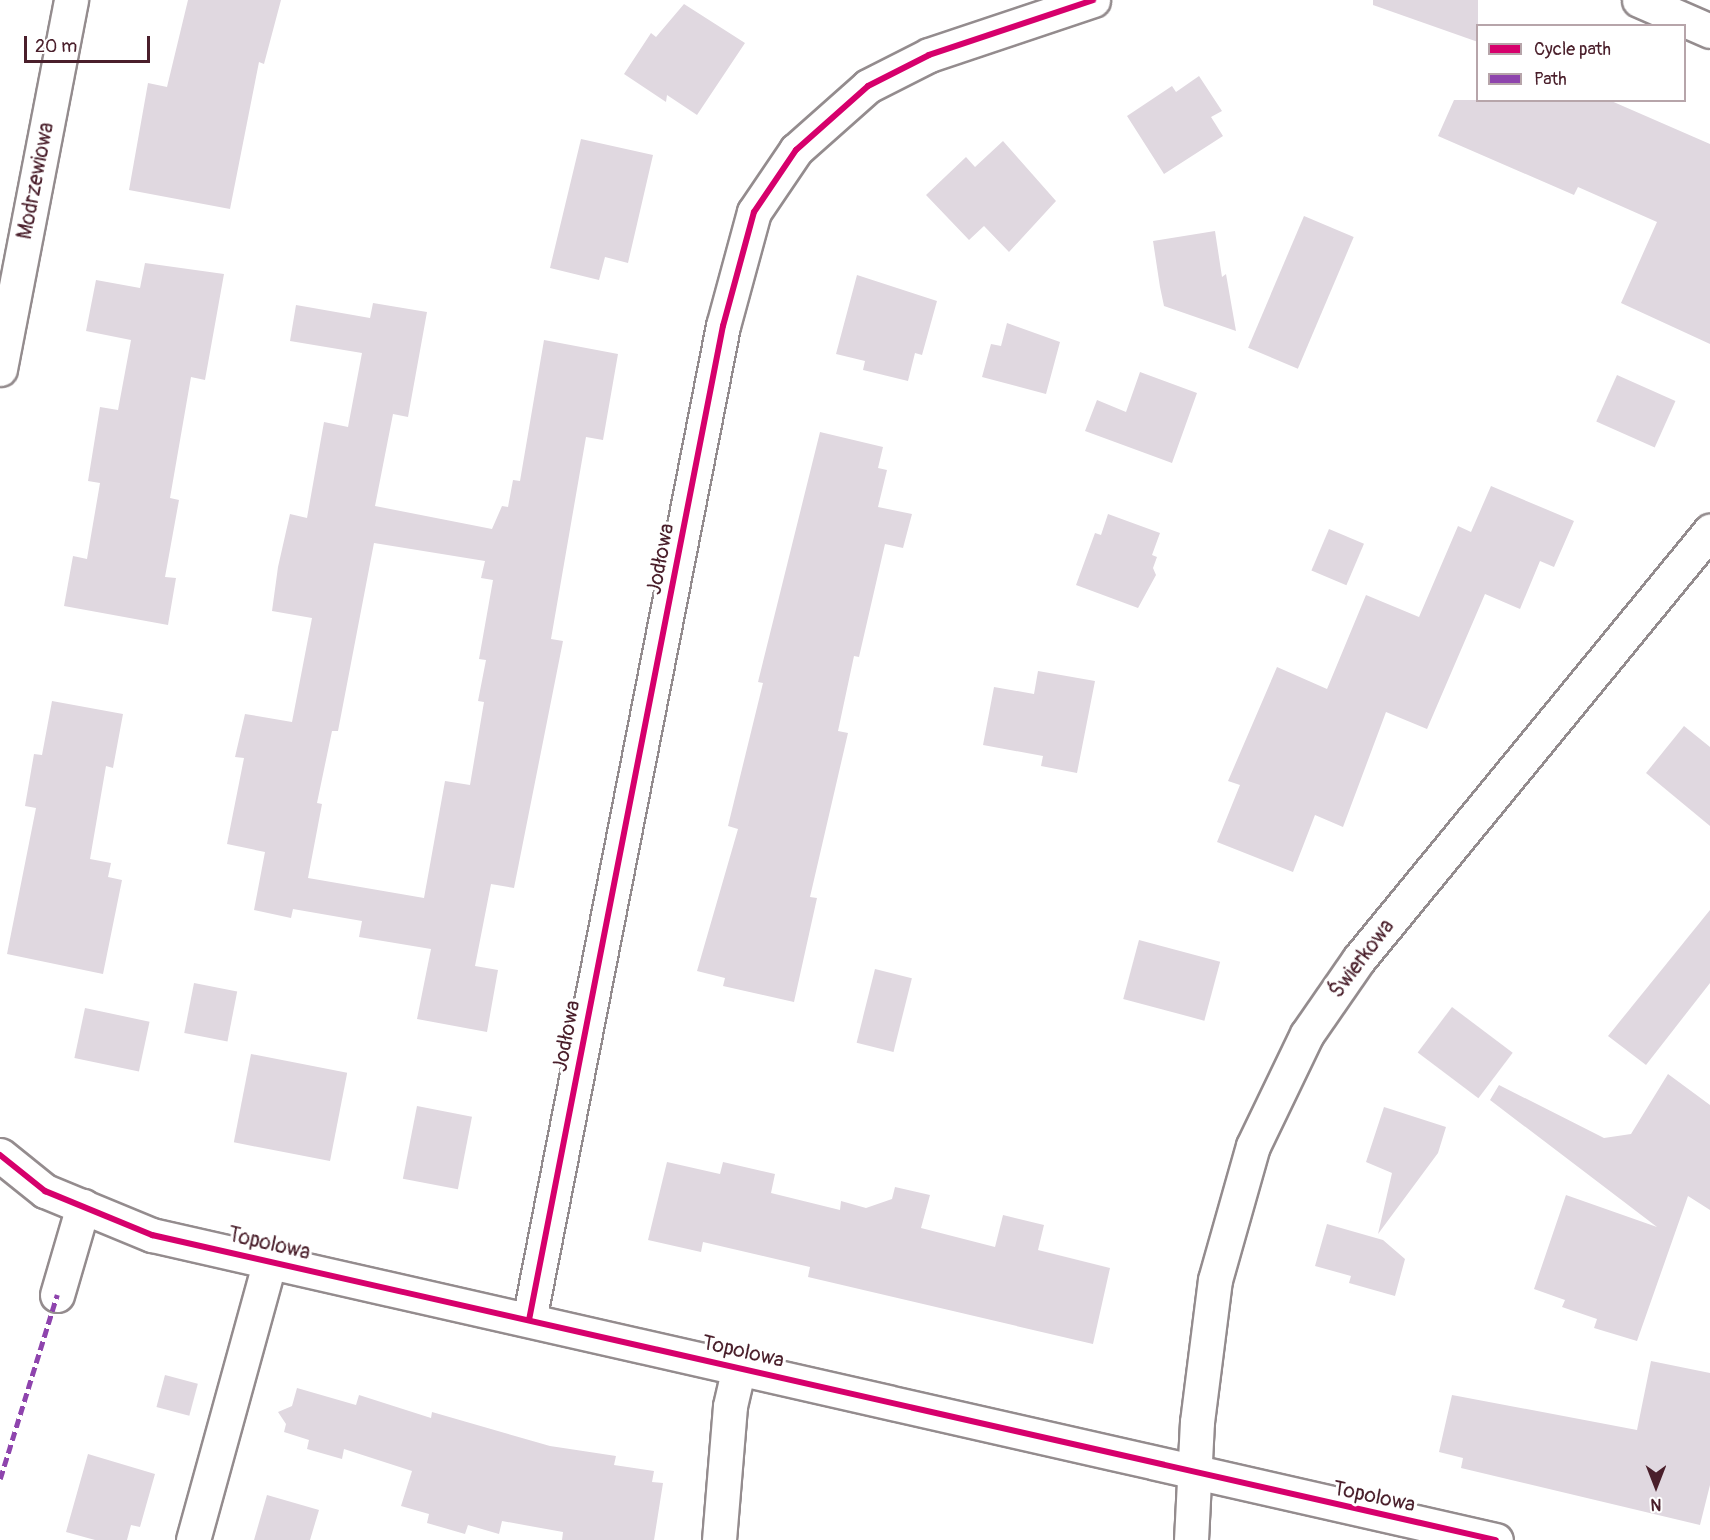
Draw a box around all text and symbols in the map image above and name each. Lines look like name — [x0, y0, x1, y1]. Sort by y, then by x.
scale bar — [27, 24, 153, 62]
legend — [1476, 24, 1686, 102]
text: 20 m — [35, 35, 77, 58]
text: Cycle path — [1534, 38, 1611, 61]
text: Path — [1534, 68, 1567, 91]
street label: Modrzewiowa — [12, 120, 60, 242]
street label: Jodłowa — [642, 521, 680, 597]
street label: Świerkowa — [1324, 915, 1400, 1003]
street label: Jodłowa — [548, 998, 586, 1074]
street label: Topolowa — [226, 1222, 312, 1266]
street label: Topolowa — [700, 1330, 786, 1374]
north arrow — [1626, 1456, 1686, 1516]
street label: Topolowa — [1331, 1476, 1417, 1518]
text: N — [1651, 1494, 1661, 1514]

